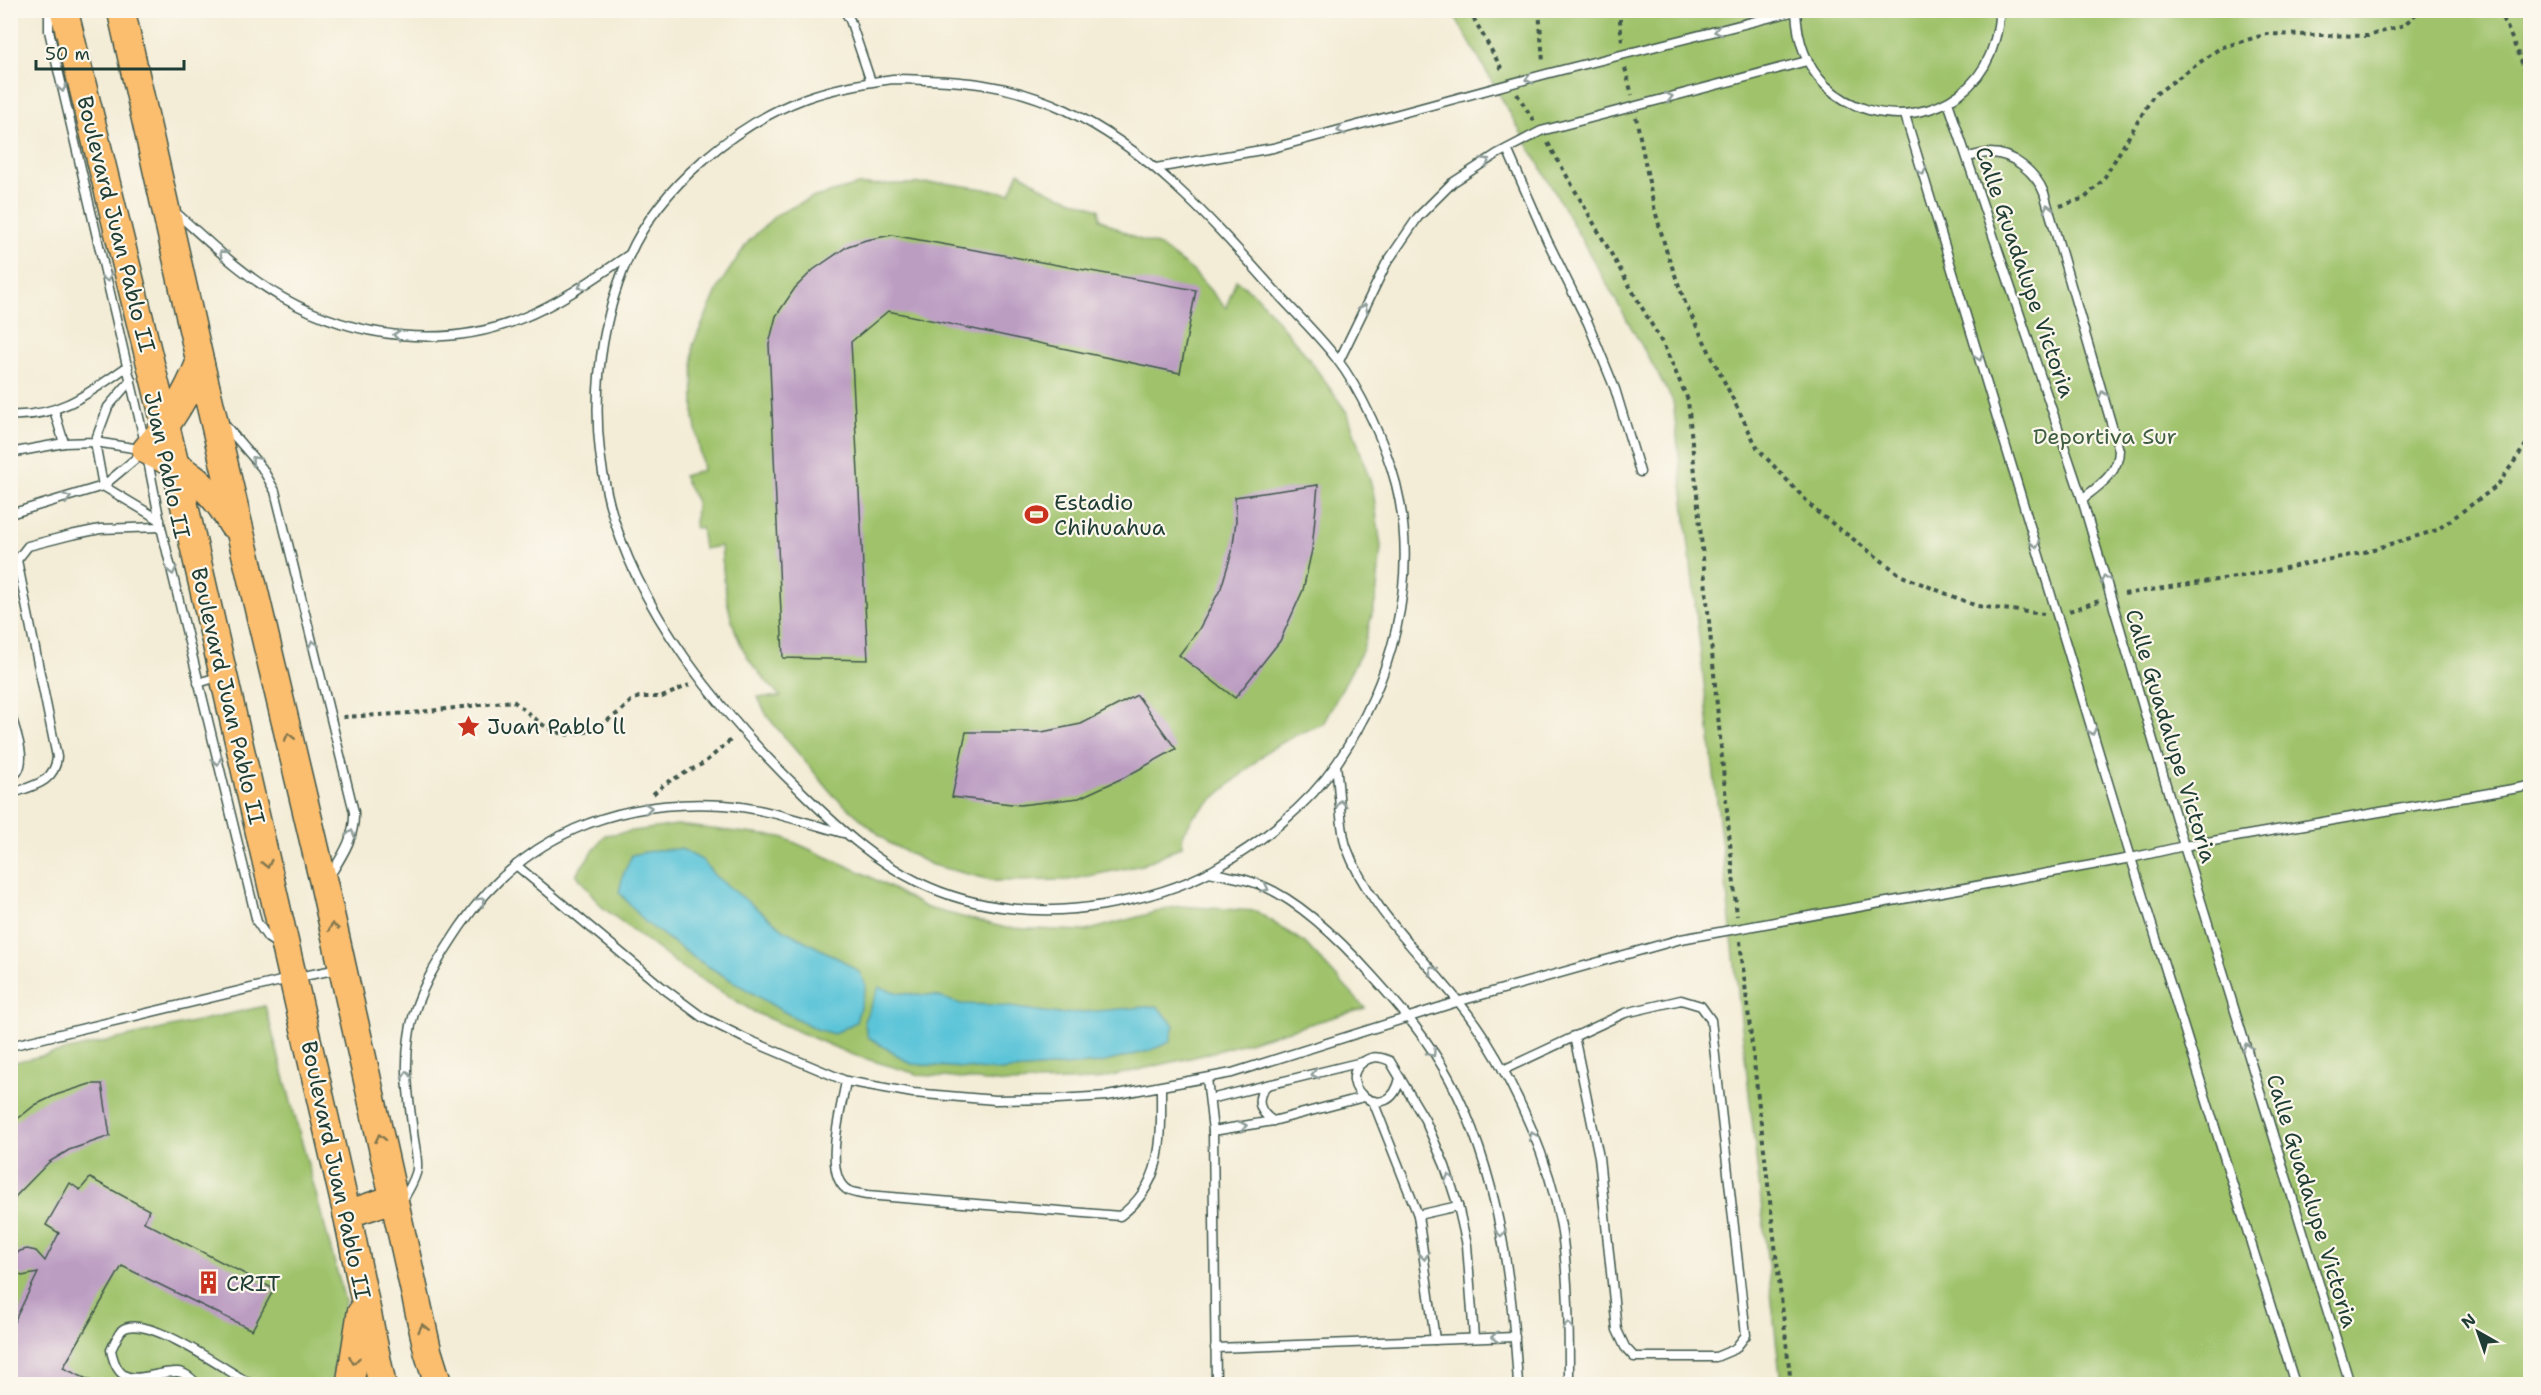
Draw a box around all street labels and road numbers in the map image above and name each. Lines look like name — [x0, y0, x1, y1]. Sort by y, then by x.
street label: Boulevard Juan Pablo II — [70, 93, 162, 355]
street label: Calle Guadalupe Victoria — [1968, 143, 2082, 402]
street label: Juan Pablo II — [137, 389, 197, 541]
street label: Boulevard Juan Pablo II — [184, 565, 272, 827]
street label: Calle Guadalupe Victoria — [2119, 606, 2224, 867]
street label: Boulevard Juan Pablo II — [294, 1038, 378, 1302]
street label: Calle Guadalupe Victoria — [2260, 1071, 2365, 1332]

